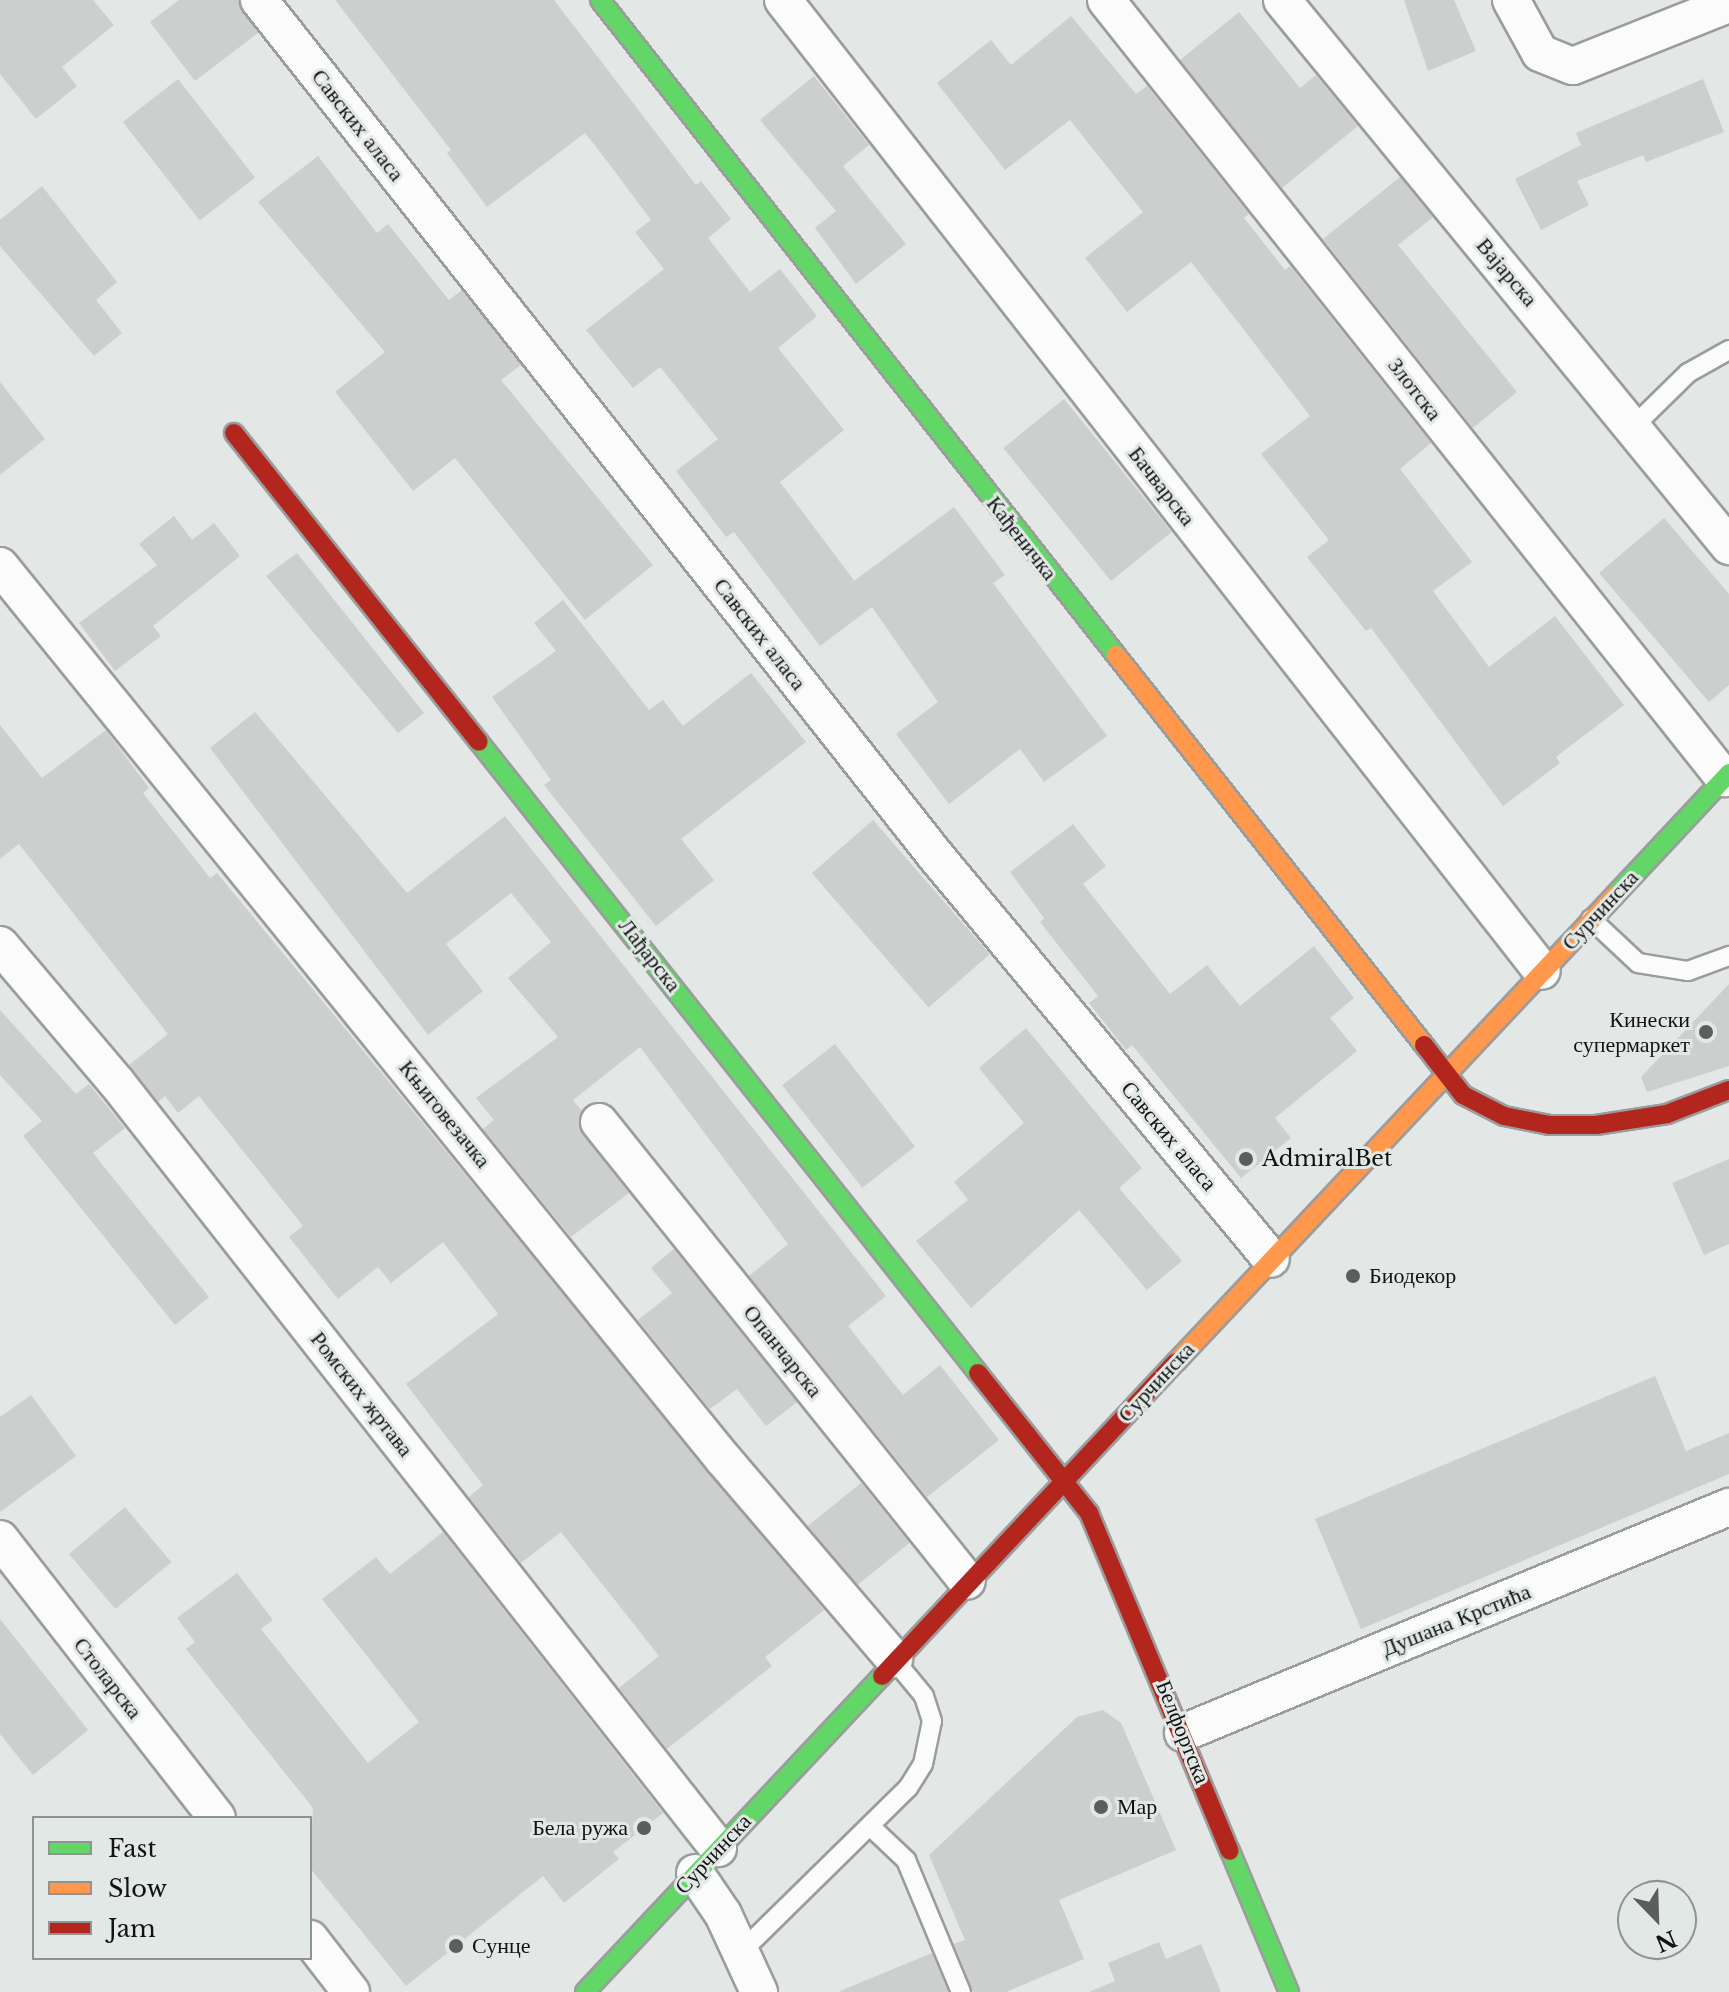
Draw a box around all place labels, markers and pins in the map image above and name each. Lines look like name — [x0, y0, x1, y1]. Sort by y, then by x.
place label: Кинески супермаркет — [1573, 1006, 1690, 1058]
marker: Кинески супермаркет — [1697, 1023, 1715, 1041]
place label: AdmiralBet — [1262, 1146, 1392, 1172]
marker: AdmiralBet — [1237, 1150, 1255, 1168]
place label: Биодекор — [1369, 1263, 1456, 1289]
marker: Биодекор — [1344, 1267, 1362, 1285]
place label: Мар — [1117, 1794, 1157, 1820]
marker: Мар — [1092, 1798, 1110, 1816]
place label: Бела ружа — [532, 1815, 628, 1841]
marker: Бела ружа — [635, 1819, 653, 1837]
place label: Сунце — [472, 1933, 530, 1959]
marker: Сунце — [447, 1937, 465, 1955]

